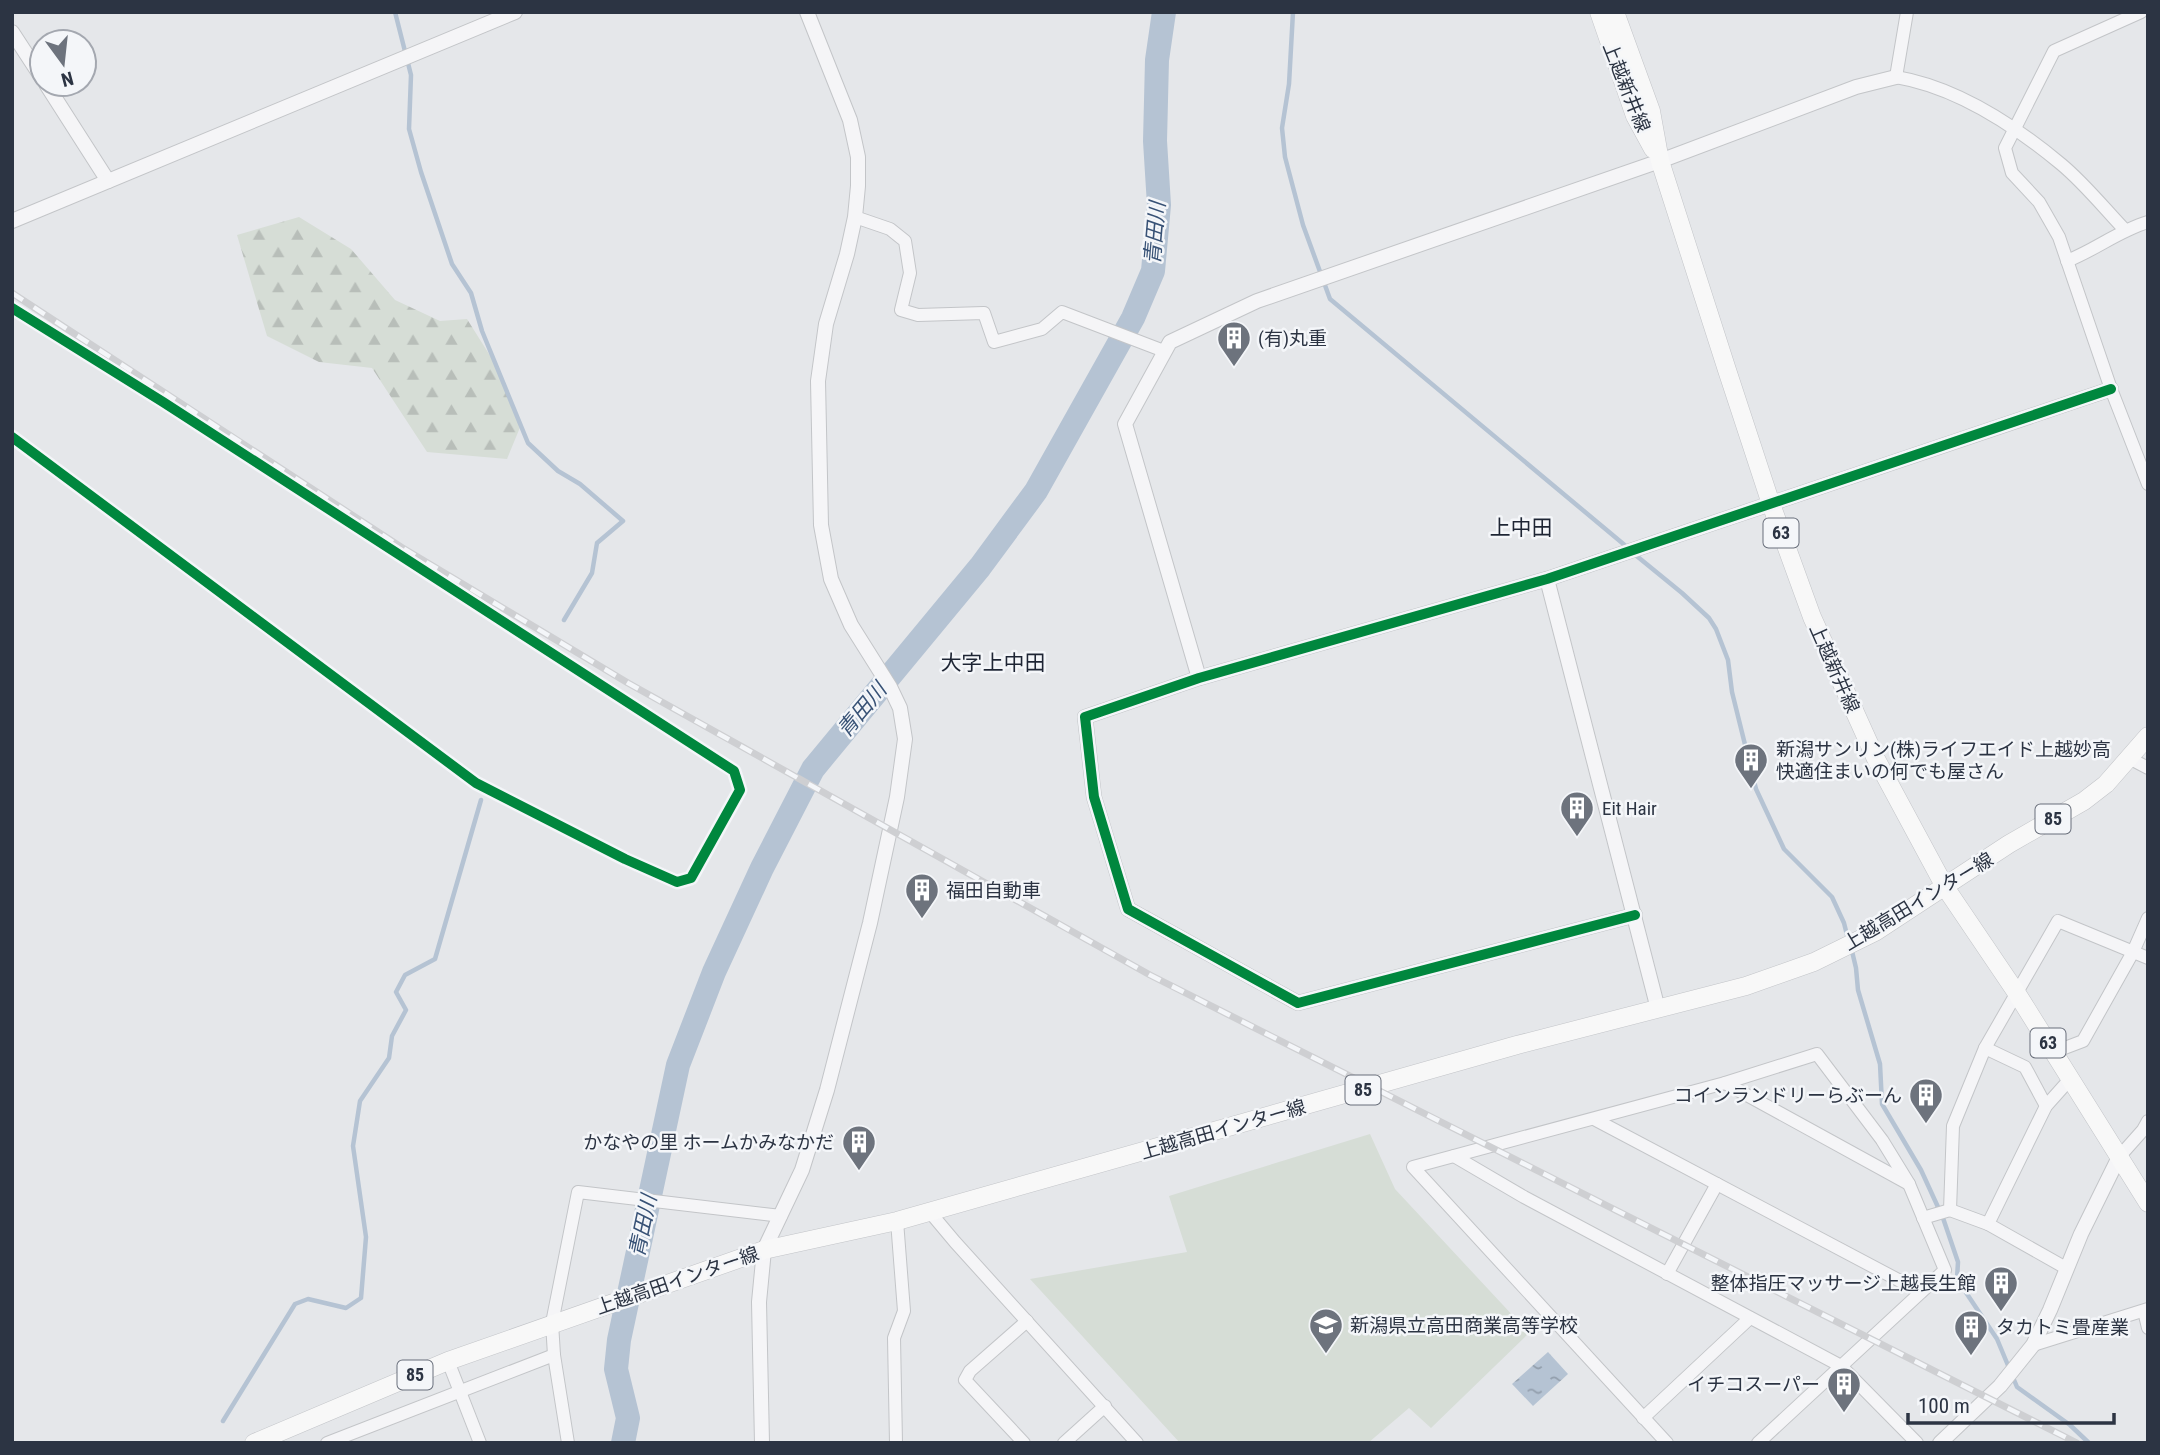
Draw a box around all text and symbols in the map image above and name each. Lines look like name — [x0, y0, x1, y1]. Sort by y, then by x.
north arrow — [28, 28, 98, 98]
street label: 上越新井線 — [1598, 39, 1655, 136]
text: N — [59, 66, 76, 92]
water label: 青田川 — [1140, 199, 1170, 265]
building icon: (有)丸重 — [1215, 319, 1253, 368]
place label: (有)丸重 — [1258, 327, 1327, 350]
district label: 上中田 — [1490, 516, 1553, 540]
road number: 63 — [1764, 518, 1798, 548]
street label: 上越新井線 — [1805, 620, 1864, 716]
district label: 大字上中田 — [941, 651, 1046, 675]
water label: 青田川 — [833, 677, 893, 742]
place label: 新潟サンリン(株)ライフエイド上越妙高 快適住まいの何でも屋さん — [1776, 738, 2111, 783]
building icon: 新潟サンリン(株)ライフエイド上越妙高 快適住まいの何でも屋さん — [1732, 741, 1770, 790]
building icon: Eit Hair — [1558, 789, 1596, 838]
place label: Eit Hair — [1602, 797, 1657, 820]
road number: 85 — [2036, 804, 2070, 834]
street label: 上越高田インター線 — [1839, 848, 1997, 955]
building icon: 福田自動車 — [903, 871, 941, 920]
place label: 福田自動車 — [946, 879, 1041, 902]
road number: 63 — [2030, 1028, 2066, 1058]
road number: 85 — [1346, 1076, 1380, 1105]
building icon: コインランドリーらぶーん — [1907, 1076, 1945, 1125]
place label: コインランドリーらぶーん — [1674, 1084, 1902, 1107]
street label: 上越高田インター線 — [1138, 1095, 1309, 1164]
building icon: かなやの里 ホームかみなかだ — [840, 1123, 878, 1172]
place label: かなやの里 ホームかみなかだ — [583, 1131, 834, 1154]
water label: 青田川 — [625, 1191, 662, 1259]
street label: 上越高田インター線 — [593, 1242, 762, 1319]
building icon: 整体指圧マッサージ上越長生館 — [1982, 1264, 2020, 1313]
place label: 整体指圧マッサージ上越長生館 — [1710, 1272, 1976, 1295]
school or university icon: 新潟県立高田商業高等学校 — [1307, 1306, 1345, 1355]
building icon: タカトミ畳産業 — [1952, 1308, 1990, 1357]
place label: 新潟県立高田商業高等学校 — [1350, 1314, 1578, 1337]
place label: タカトミ畳産業 — [1996, 1316, 2129, 1339]
road number: 85 — [398, 1360, 432, 1390]
building icon: イチコスーパー — [1825, 1365, 1863, 1414]
place label: イチコスーパー — [1687, 1373, 1820, 1396]
scale bar — [1908, 1382, 2114, 1426]
text: 100 m — [1918, 1394, 1970, 1418]

